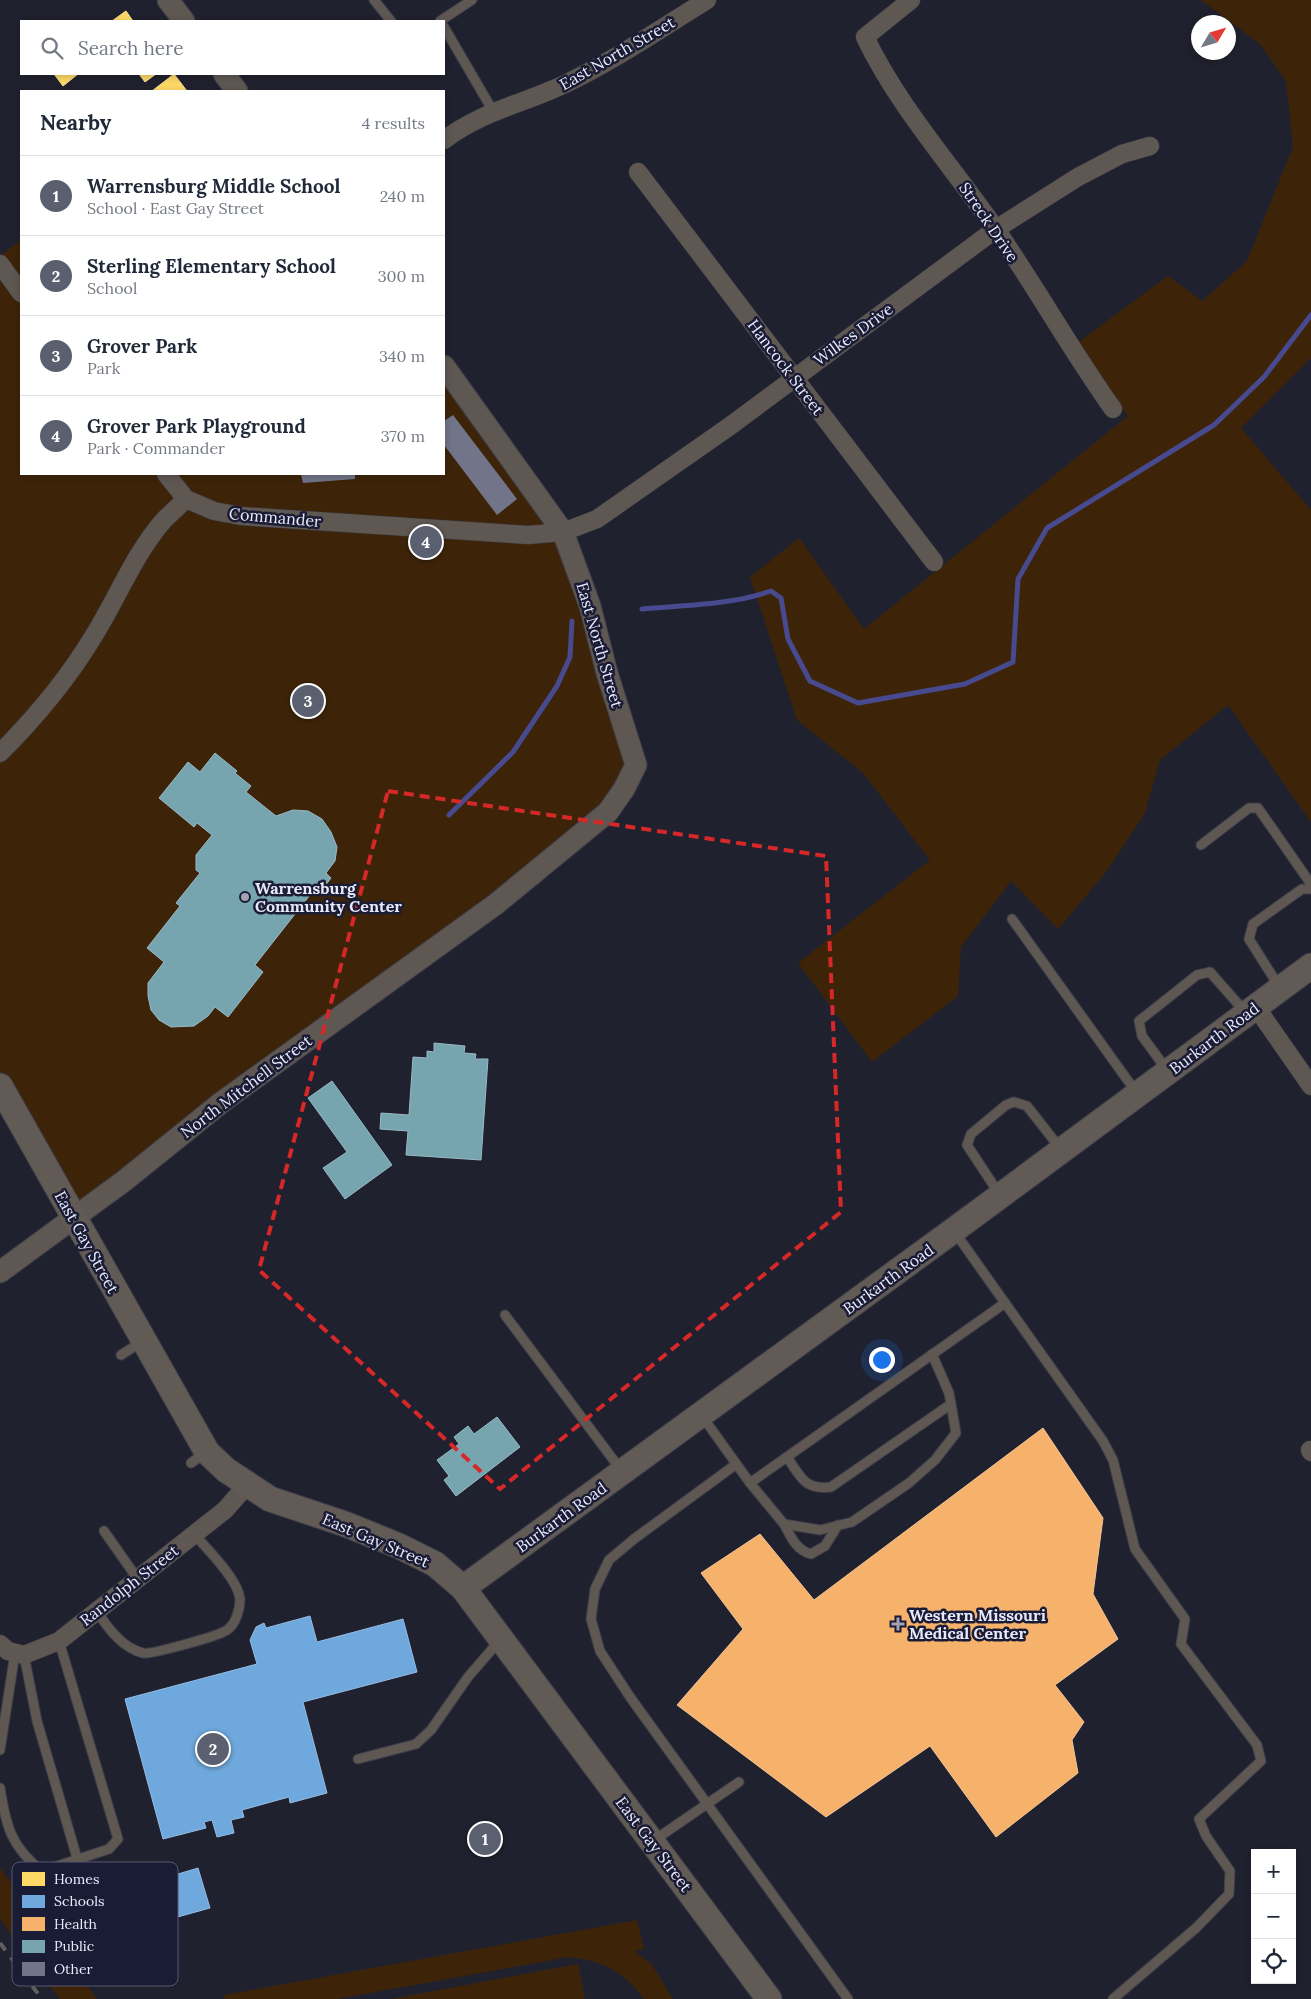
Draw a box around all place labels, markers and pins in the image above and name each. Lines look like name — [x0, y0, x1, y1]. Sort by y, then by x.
pin: 4 — [410, 523, 442, 561]
pin: 3 — [292, 682, 324, 720]
place label: Warrensburg Community Center — [255, 878, 402, 916]
marker: Warrensburg Community Center — [239, 891, 251, 903]
place label: Western Missouri Medical Center — [909, 1605, 1046, 1643]
marker: Western Missouri Medical Center — [891, 1617, 905, 1631]
pin: 2 — [197, 1730, 229, 1768]
pin: 1 — [469, 1820, 501, 1858]

